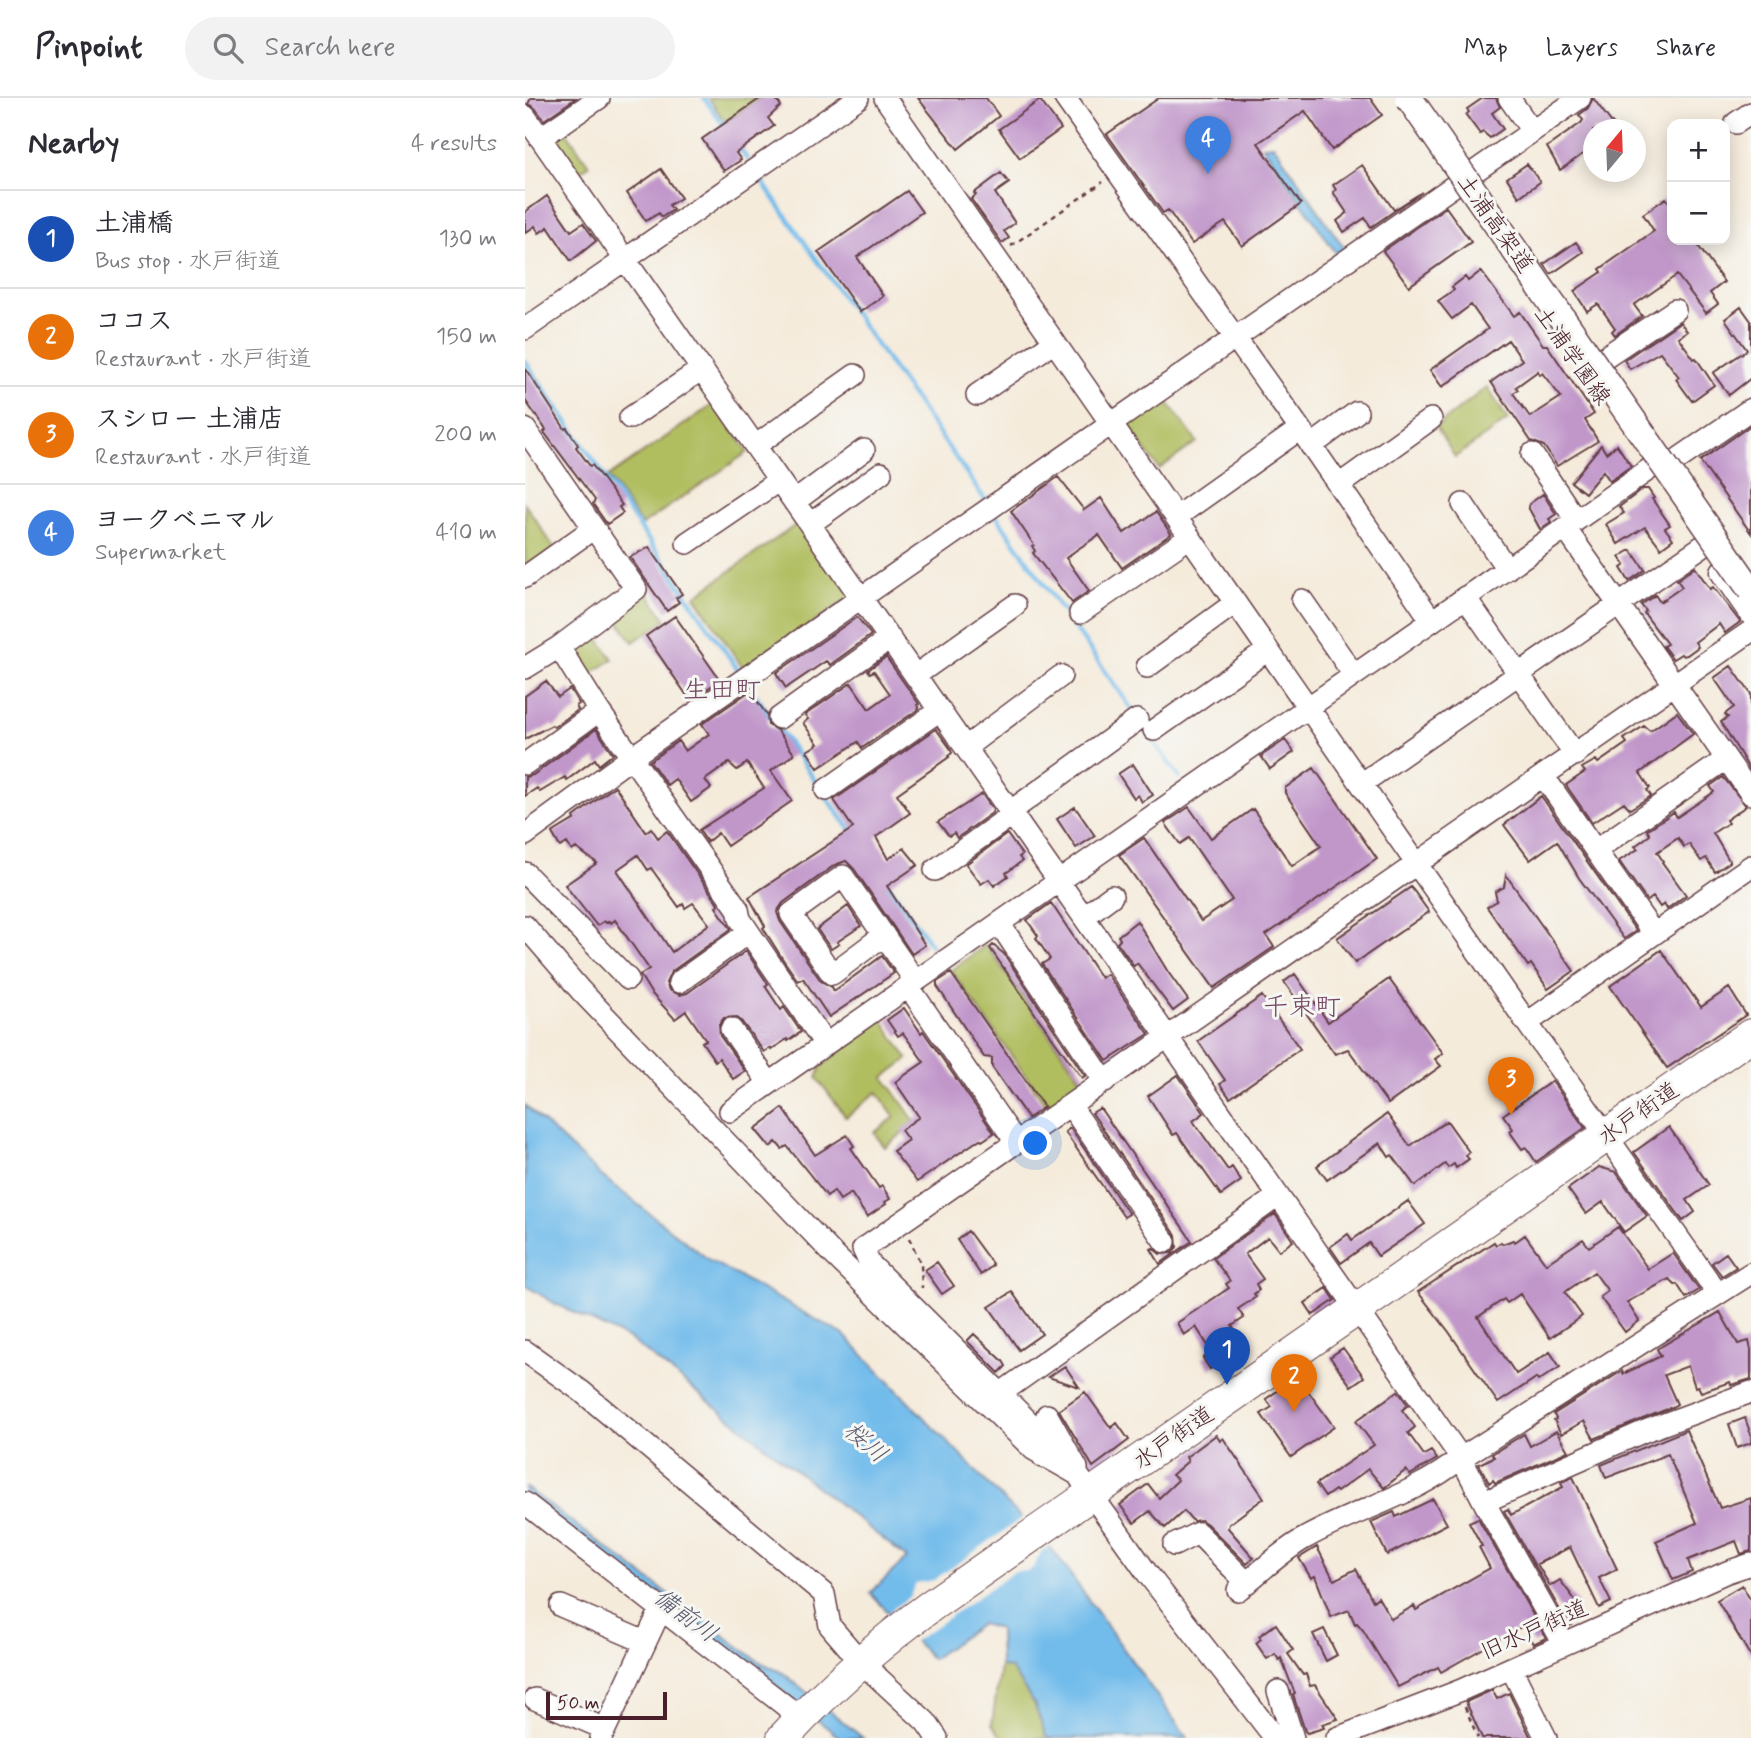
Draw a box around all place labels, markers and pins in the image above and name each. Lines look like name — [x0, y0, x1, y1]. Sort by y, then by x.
pin: 4 — [1185, 116, 1231, 174]
pin: 3 — [1488, 1057, 1534, 1115]
pin: 1 — [1204, 1327, 1250, 1385]
pin: 2 — [1271, 1354, 1317, 1412]

